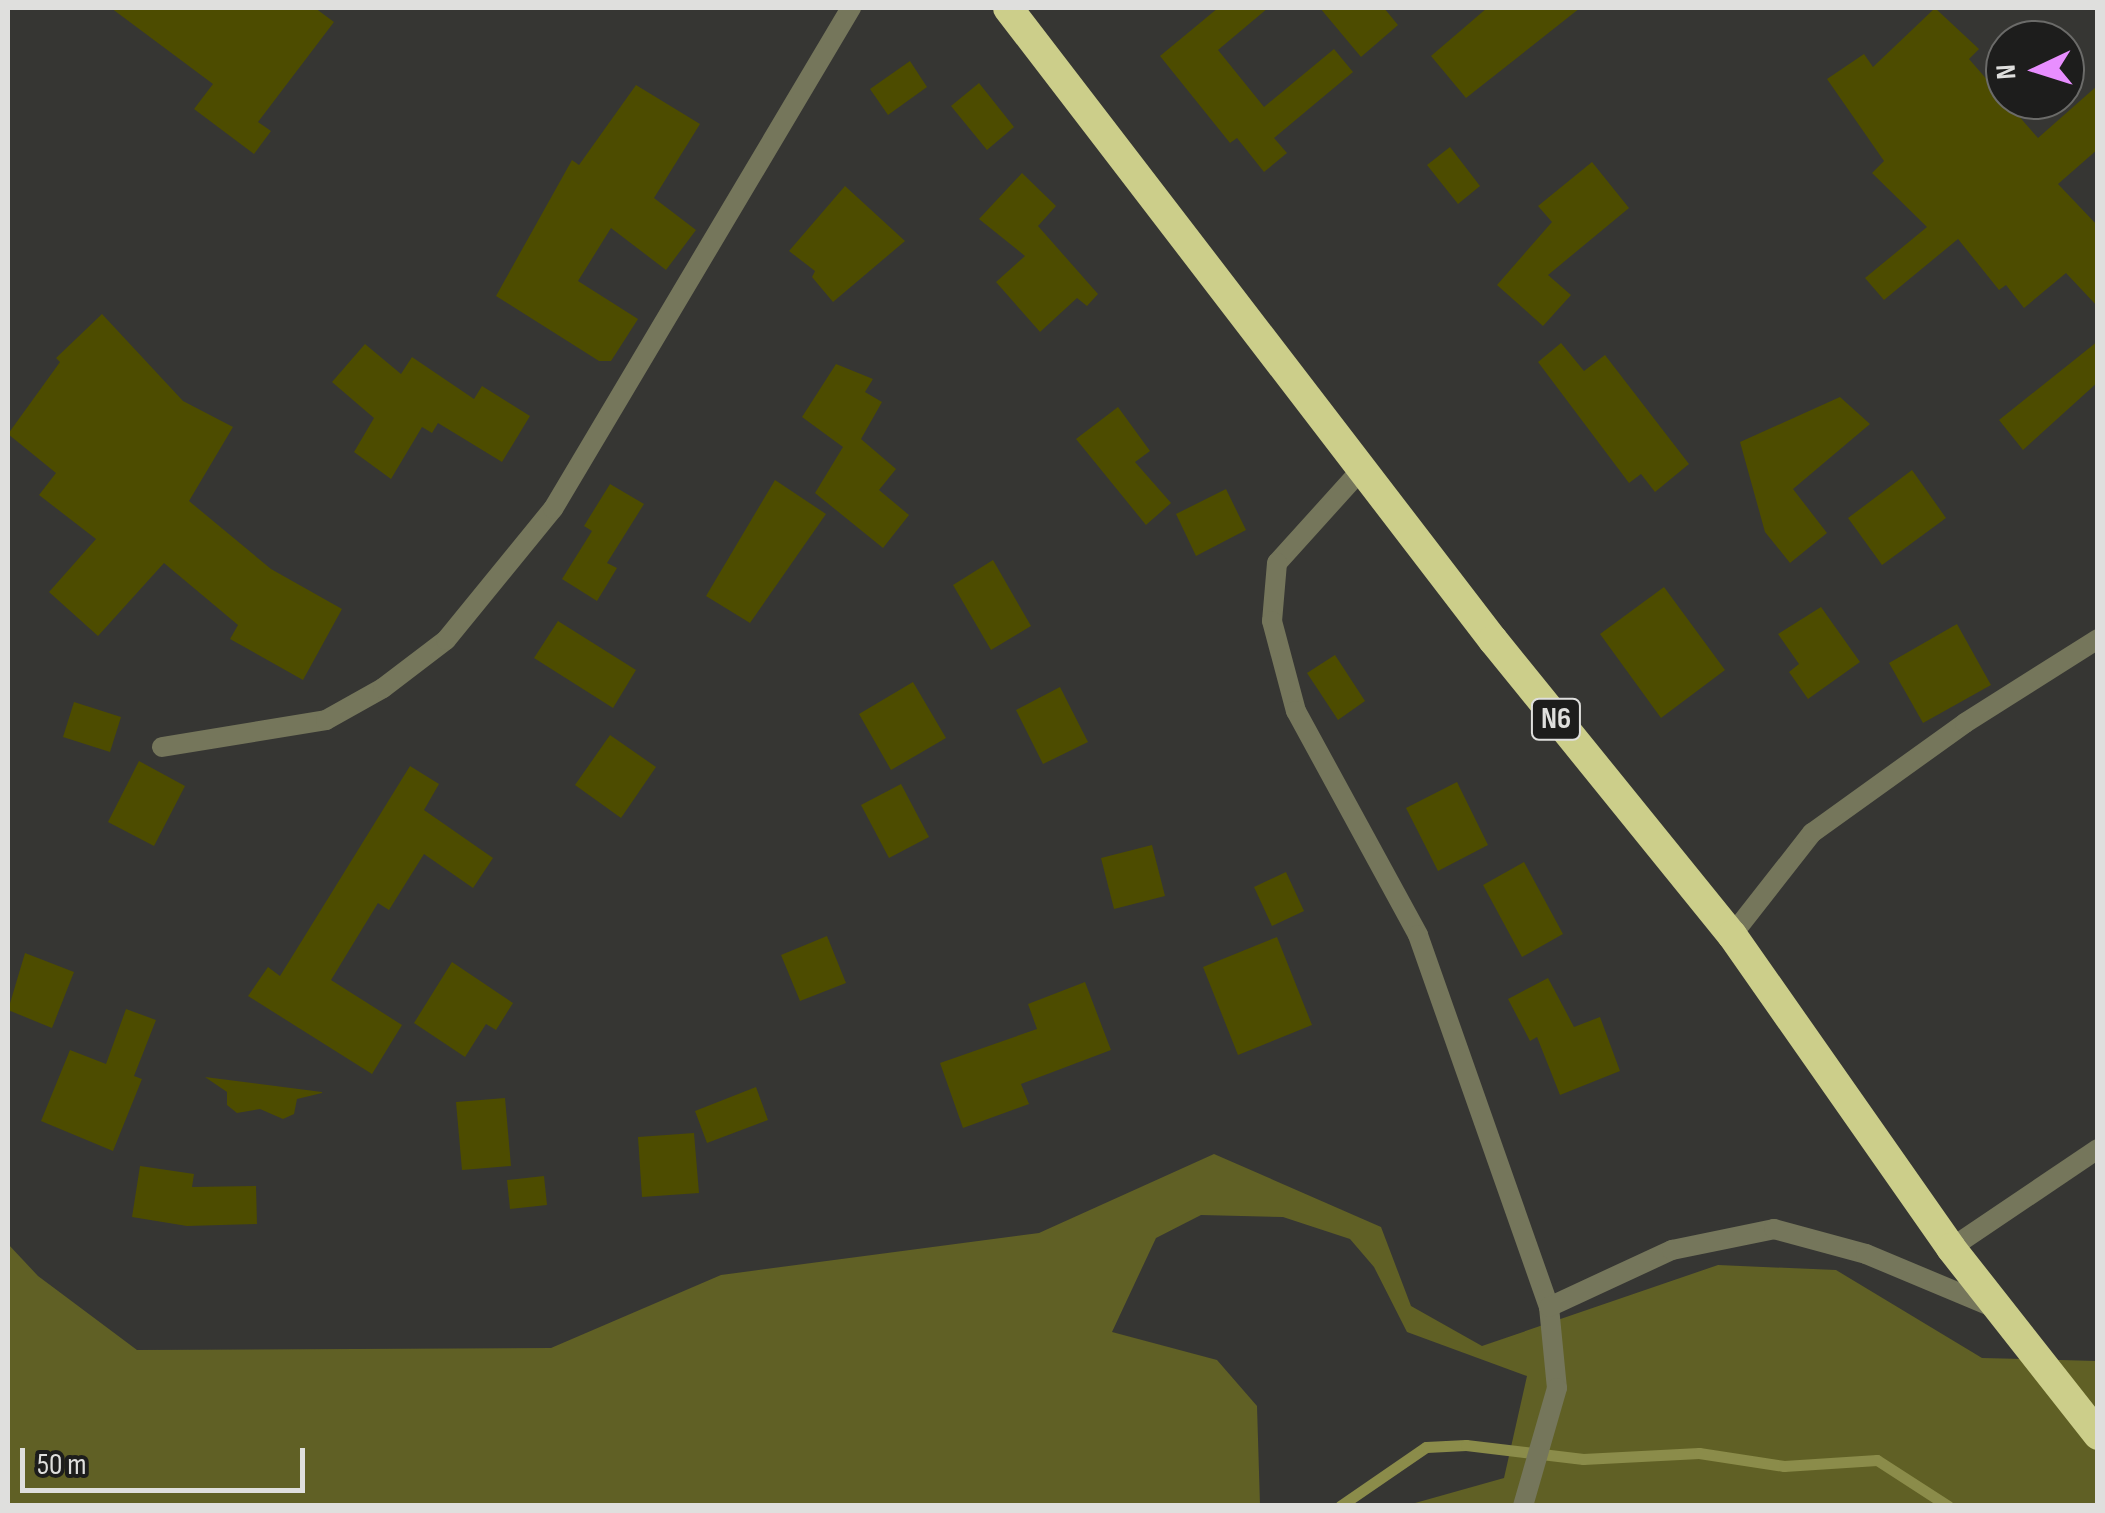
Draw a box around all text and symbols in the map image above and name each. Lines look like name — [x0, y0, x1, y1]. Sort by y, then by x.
north arrow — [1985, 20, 2085, 120]
text: N — [1990, 63, 2024, 81]
road number: N6 — [1528, 694, 1584, 744]
scale bar — [25, 1428, 310, 1490]
text: 50 m — [37, 1447, 86, 1483]

